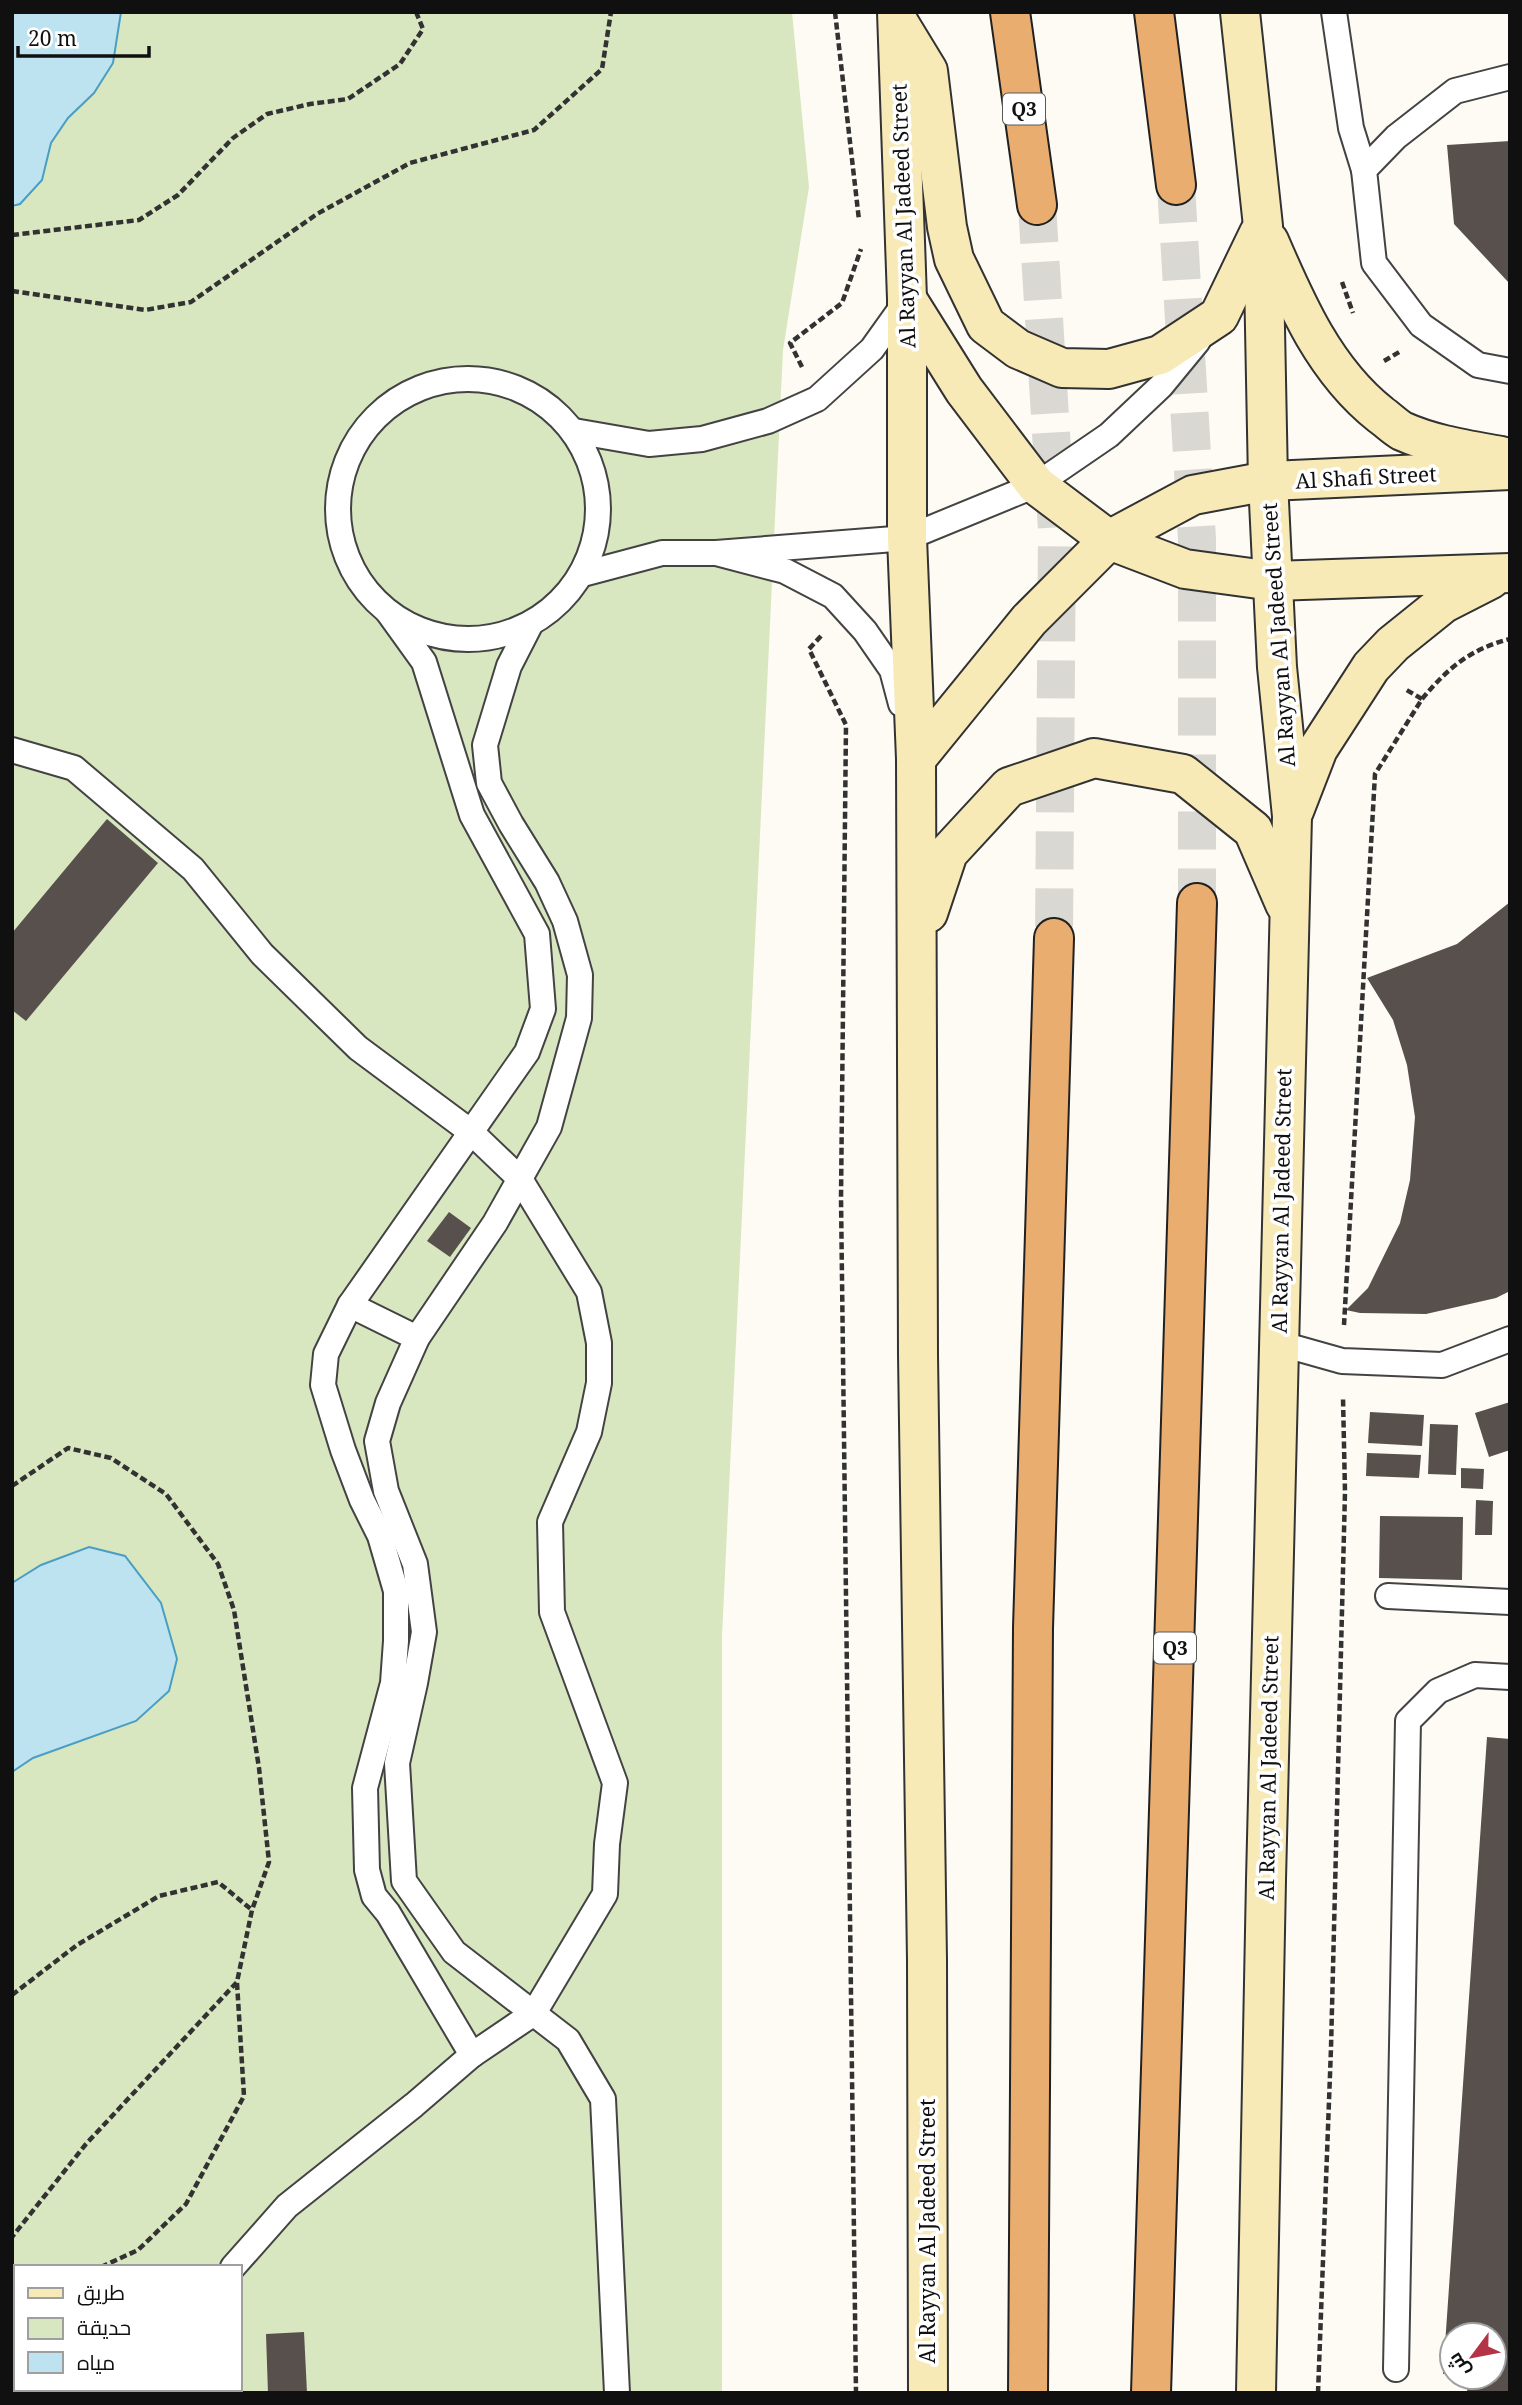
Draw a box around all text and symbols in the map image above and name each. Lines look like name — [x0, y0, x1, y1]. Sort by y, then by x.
scale bar — [18, 14, 149, 58]
text: 20 m — [28, 24, 77, 52]
street label: Al Rayyan Al Jadeed Street — [884, 83, 922, 349]
road number: Q3 — [1003, 94, 1045, 124]
street label: Al Shafi Street — [1295, 459, 1437, 495]
street label: Al Rayyan Al Jadeed Street — [1255, 502, 1301, 768]
street label: Al Rayyan Al Jadeed Street — [1265, 1068, 1297, 1334]
road number: Q3 — [1154, 1632, 1196, 1664]
street label: Al Rayyan Al Jadeed Street — [1252, 1635, 1284, 1901]
street label: Al Rayyan Al Jadeed Street — [913, 2099, 941, 2363]
legend — [14, 2265, 242, 2391]
text: طريق — [77, 2278, 125, 2306]
text: حديقة — [77, 2313, 131, 2341]
north arrow — [1438, 2321, 1508, 2391]
text: مياه — [77, 2348, 115, 2376]
text: ش — [1441, 2348, 1476, 2382]

